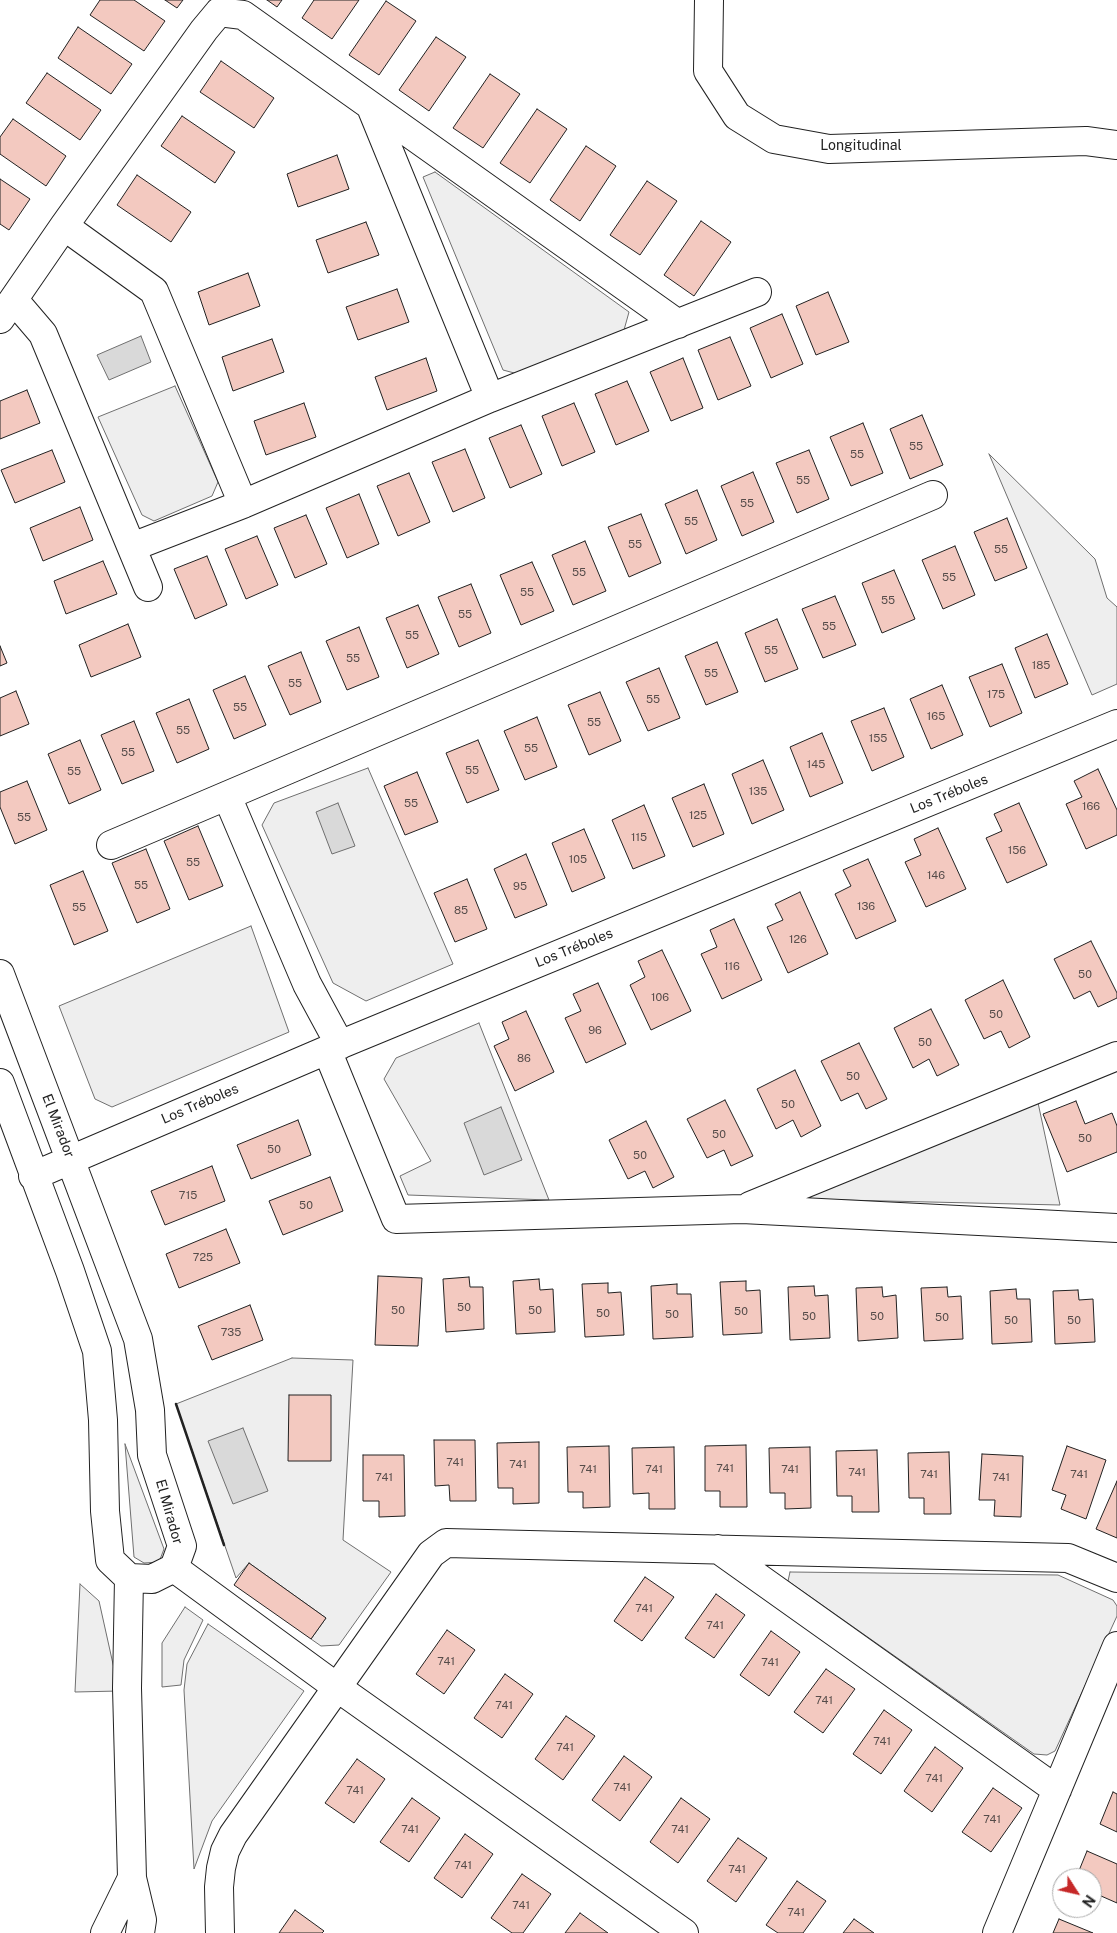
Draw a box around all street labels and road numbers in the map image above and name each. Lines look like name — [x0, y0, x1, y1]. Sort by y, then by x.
street label: Longitudinal — [820, 138, 902, 154]
street label: Los Tréboles — [908, 771, 990, 817]
street label: Los Tréboles — [533, 925, 615, 971]
street label: Los Tréboles — [159, 1080, 241, 1128]
street label: El Mirador — [38, 1092, 78, 1160]
street label: El Mirador — [152, 1478, 186, 1546]

